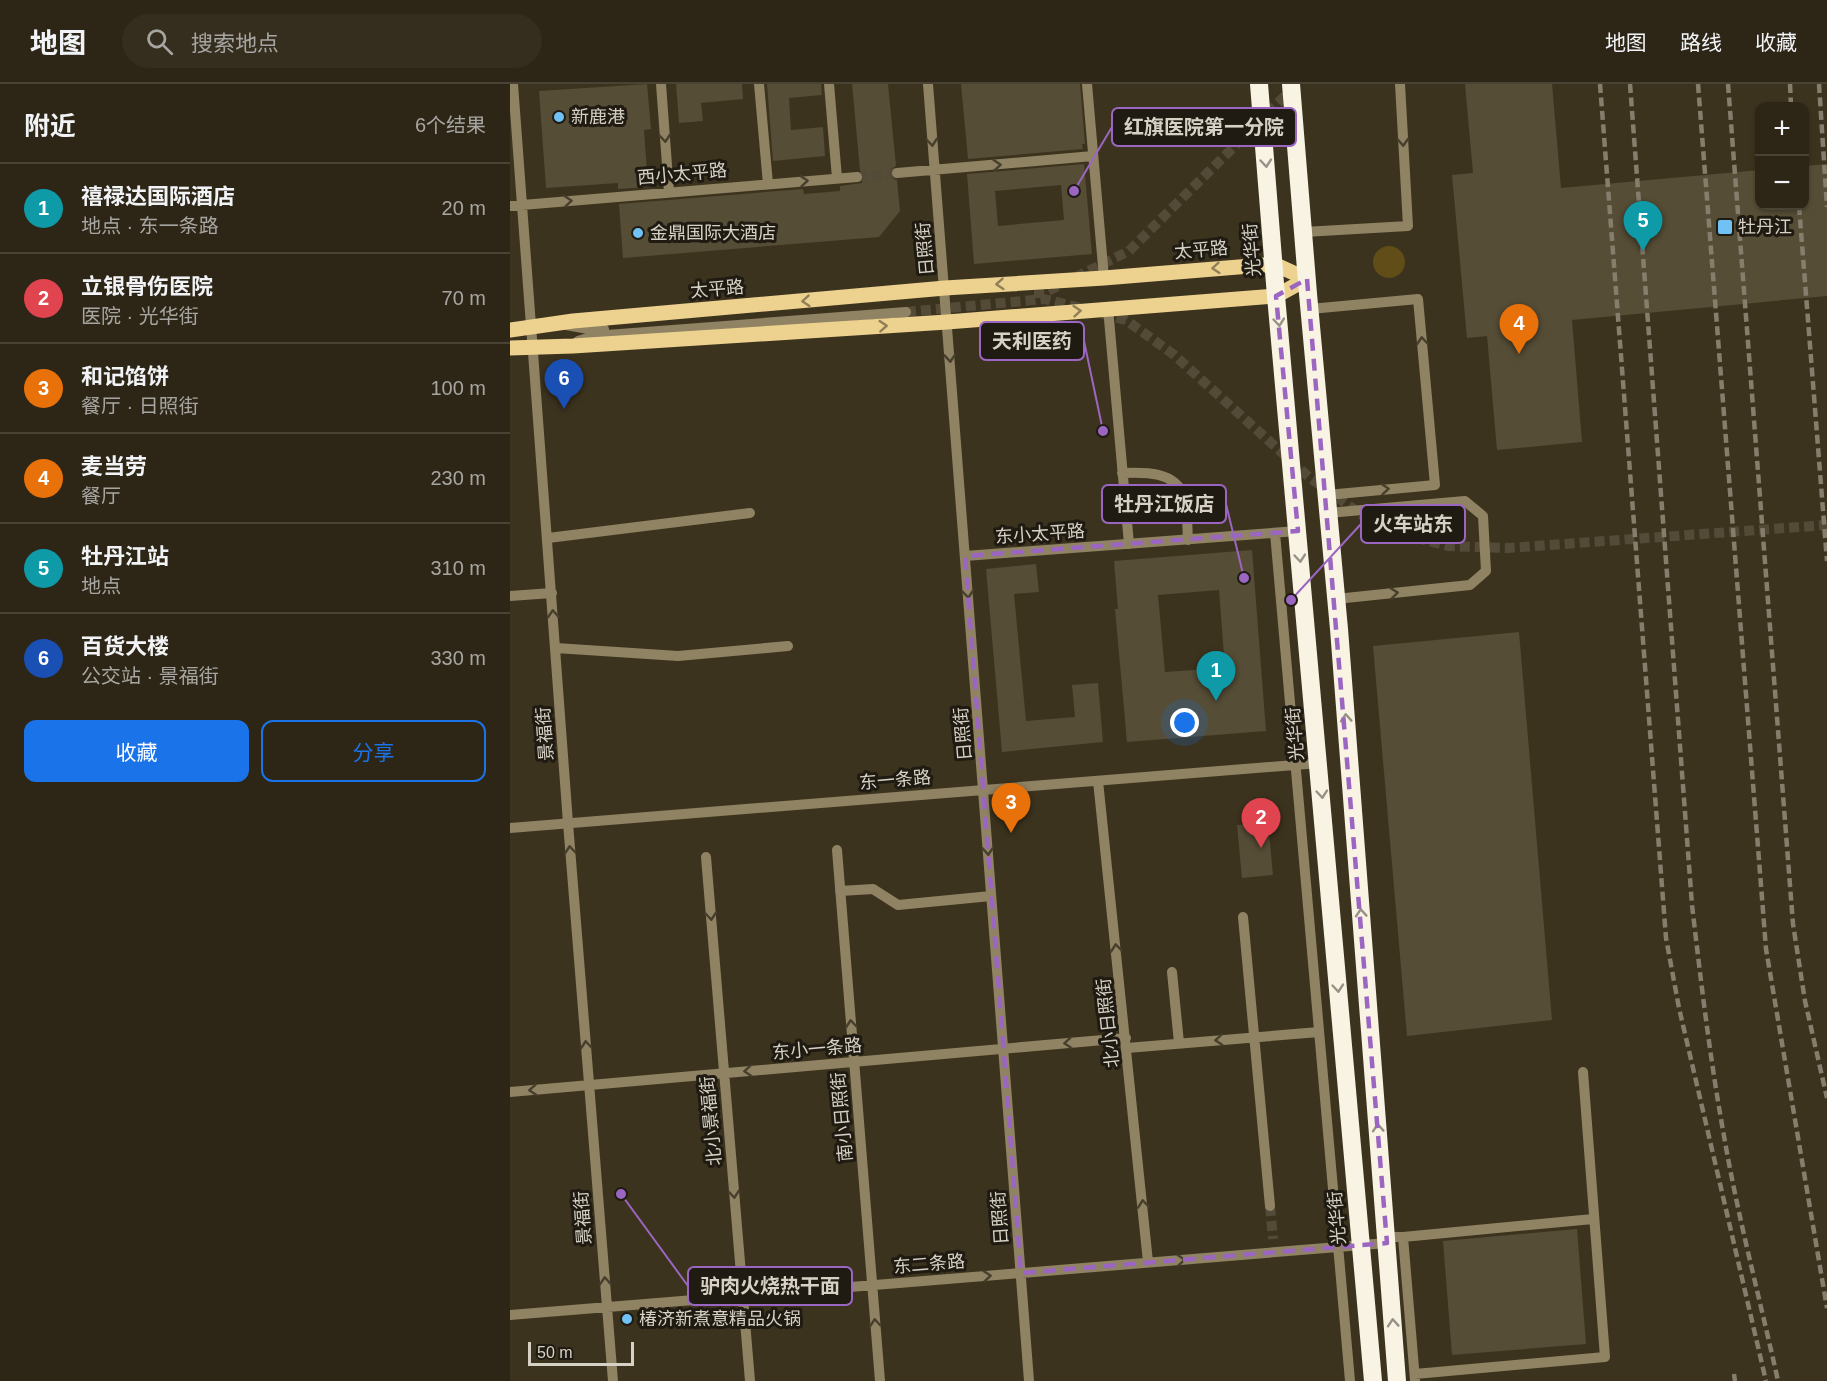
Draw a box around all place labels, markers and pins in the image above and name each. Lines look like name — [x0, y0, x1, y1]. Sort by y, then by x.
place label: 新鹿港 — [571, 107, 625, 127]
callout: 红旗医院第一分院 — [1112, 108, 1296, 146]
marker: 新鹿港 — [552, 110, 566, 124]
pin: 5 — [1624, 202, 1662, 251]
place label: 牡丹江 — [1738, 217, 1792, 237]
marker: 牡丹江 — [1716, 218, 1734, 236]
place label: 金鼎国际大酒店 — [650, 223, 776, 243]
marker: 金鼎国际大酒店 — [631, 226, 645, 240]
pin: 4 — [1500, 304, 1538, 354]
callout: 天利医药 — [980, 322, 1084, 360]
pin: 6 — [544, 360, 584, 409]
callout: 牡丹江饭店 — [1102, 485, 1226, 523]
callout: 火车站东 — [1361, 505, 1465, 543]
pin: 1 — [1196, 652, 1236, 701]
pin: 3 — [992, 784, 1030, 833]
pin: 2 — [1242, 798, 1281, 848]
callout: 驴肉火烧热干面 — [688, 1267, 852, 1305]
place label: 椿济新煮意精品火锅 — [639, 1309, 801, 1329]
marker: 椿济新煮意精品火锅 — [620, 1312, 634, 1326]

